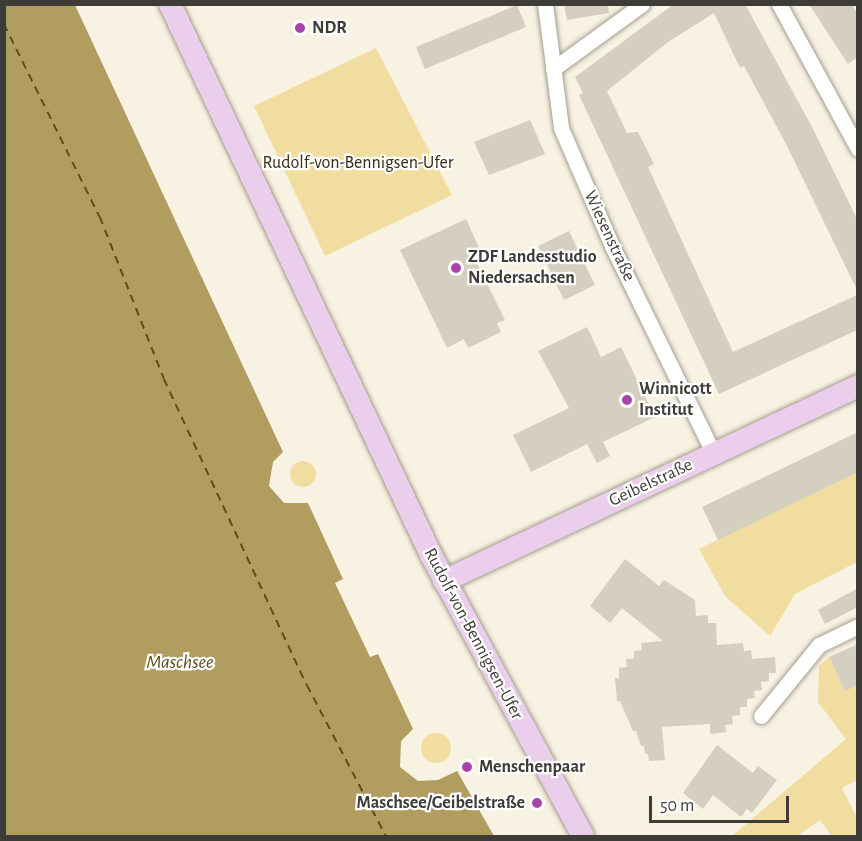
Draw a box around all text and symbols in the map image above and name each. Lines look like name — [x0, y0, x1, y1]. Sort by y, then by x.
place label: NDR — [312, 17, 347, 39]
marker: NDR — [293, 21, 307, 35]
park label: Rudolf-von-Bennigsen-Ufer — [262, 152, 454, 174]
street label: Wiesenstraße — [579, 187, 639, 285]
place label: ZDF Landesstudio Niedersachsen — [468, 247, 597, 290]
marker: ZDF Landesstudio Niedersachsen — [449, 261, 463, 275]
place label: Winnicott Institut — [639, 379, 712, 422]
marker: Winnicott Institut — [620, 393, 634, 407]
street label: Geibelstraße — [606, 454, 696, 512]
street label: Rudolf-von-Bennigsen-Ufer — [419, 545, 527, 723]
water label: Maschsee — [146, 650, 214, 674]
place label: Menschenpaar — [479, 756, 585, 778]
marker: Menschenpaar — [460, 760, 474, 774]
scale bar — [652, 784, 792, 822]
place label: Maschsee/Geibelstraße — [357, 792, 525, 814]
marker: Maschsee/Geibelstraße — [530, 796, 544, 810]
text: 50 m — [660, 797, 694, 815]

